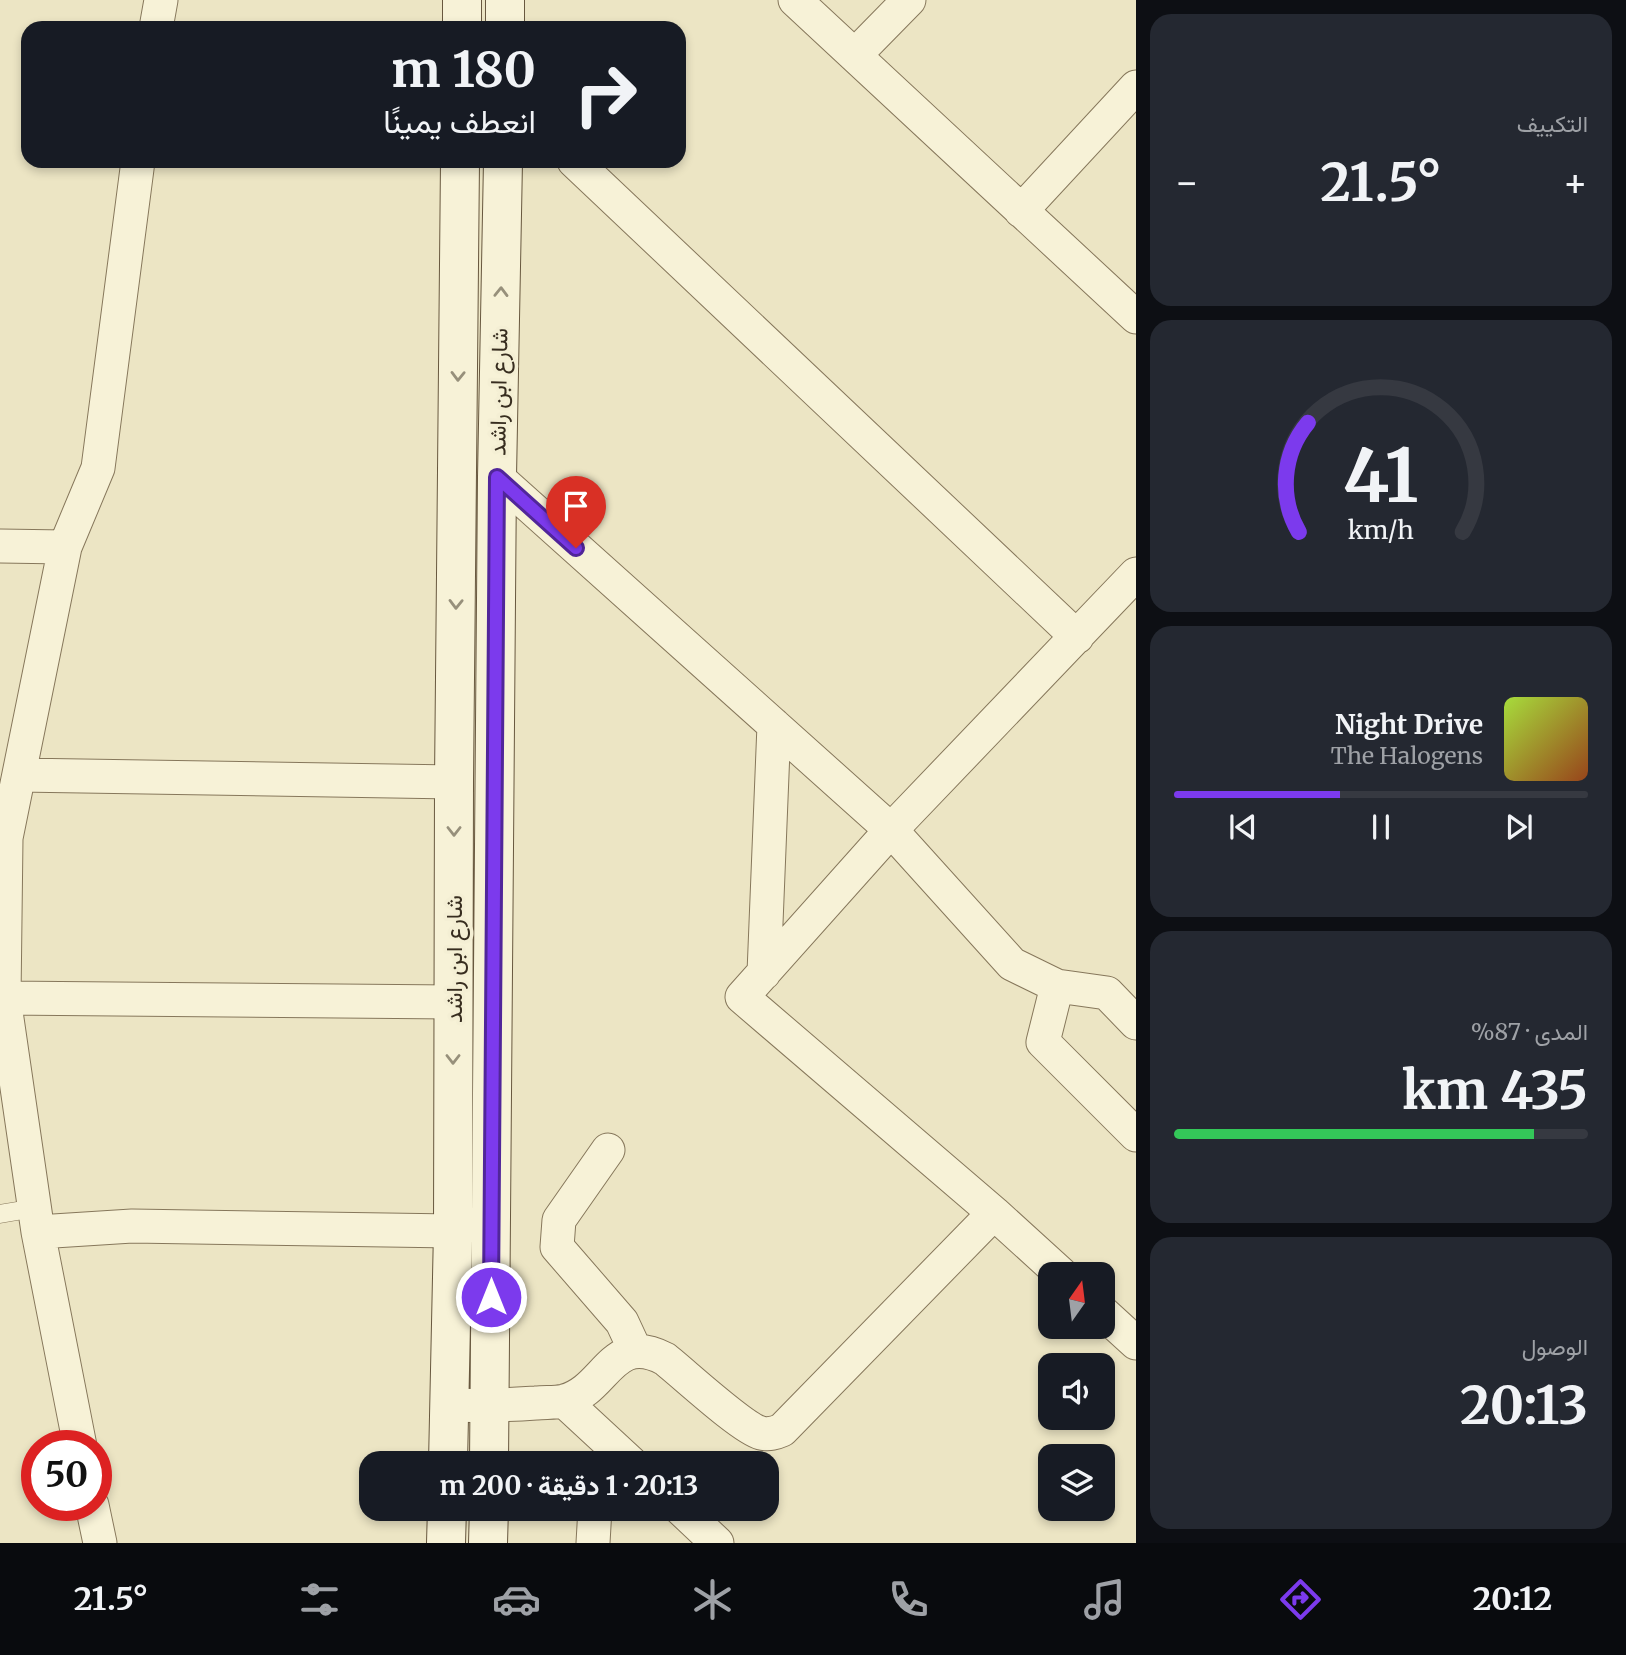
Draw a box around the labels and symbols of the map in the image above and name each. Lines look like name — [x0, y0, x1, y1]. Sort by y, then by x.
one-way arrow — [493, 287, 508, 298]
street label: شارع ابن راشد — [482, 328, 516, 456]
one-way arrow — [450, 371, 466, 382]
pin — [546, 476, 606, 548]
one-way arrow — [448, 599, 464, 609]
one-way arrow — [446, 826, 462, 837]
street label: شارع ابن راشد — [439, 895, 470, 1023]
one-way arrow — [445, 1054, 461, 1064]
position arrow — [454, 1260, 528, 1334]
north arrow — [1038, 1262, 1115, 1339]
speed limit sign: 50 — [21, 1430, 112, 1521]

